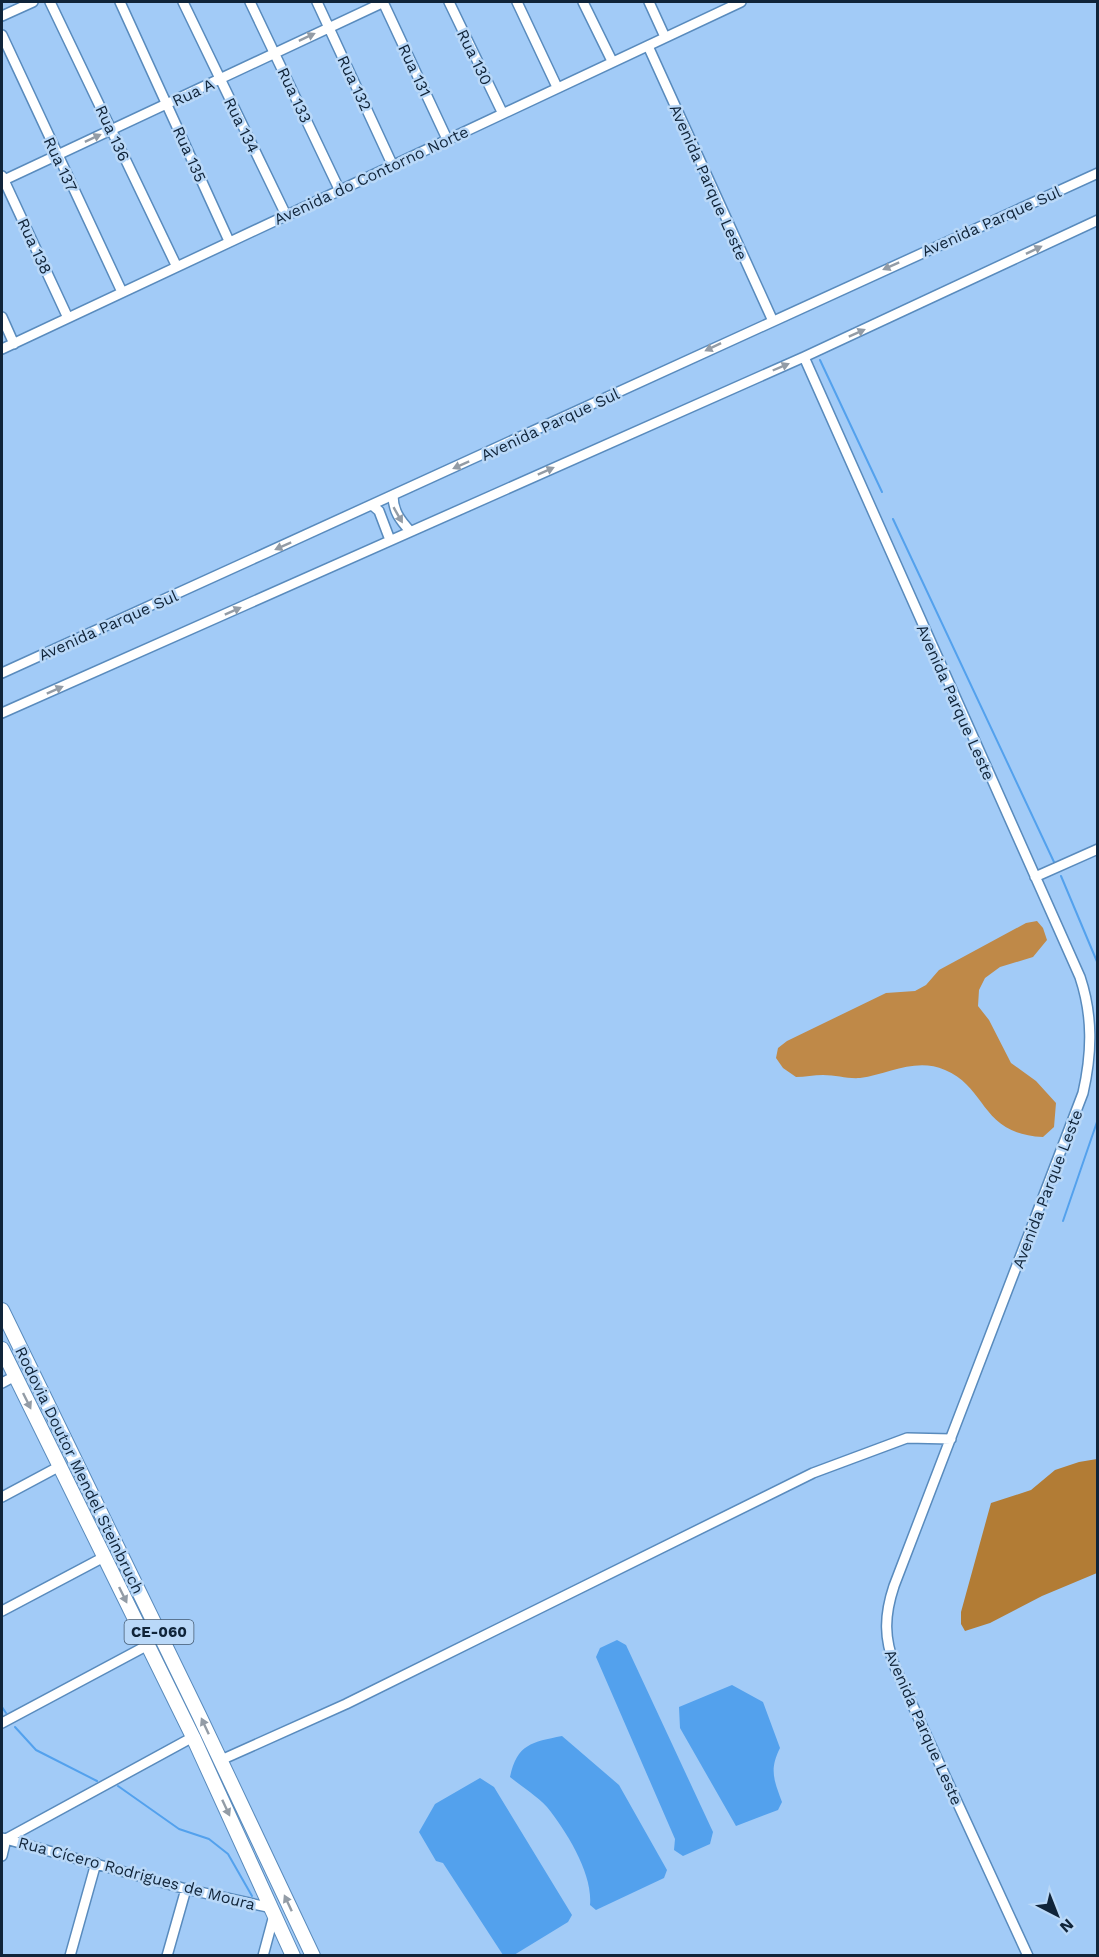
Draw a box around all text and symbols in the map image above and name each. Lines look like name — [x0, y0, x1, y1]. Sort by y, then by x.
street label: Rua 130 — [453, 26, 496, 88]
one-way arrow — [298, 32, 316, 42]
street label: Rua 131 — [394, 41, 435, 100]
street label: Rua 132 — [333, 52, 376, 114]
street label: Rua 133 — [273, 64, 316, 126]
street label: Rua A — [169, 74, 218, 110]
street label: Rua 134 — [220, 94, 263, 156]
street label: Avenida Parque Leste — [666, 101, 751, 263]
street label: Rua 136 — [91, 102, 134, 164]
street label: Avenida do Contorno Norte — [271, 122, 471, 229]
street label: Rua 135 — [169, 123, 210, 185]
street label: Rua 137 — [40, 134, 81, 195]
one-way arrow — [84, 134, 101, 143]
street label: Avenida Parque Sul — [919, 182, 1064, 261]
street label: Rua 138 — [13, 215, 56, 277]
one-way arrow — [1026, 245, 1043, 255]
one-way arrow — [882, 261, 899, 270]
one-way arrow — [849, 328, 867, 338]
one-way arrow — [705, 342, 722, 351]
one-way arrow — [773, 362, 791, 372]
street label: Avenida Parque Sul — [478, 384, 623, 465]
one-way arrow — [451, 460, 469, 470]
one-way arrow — [537, 467, 554, 476]
one-way arrow — [393, 507, 403, 524]
one-way arrow — [275, 541, 292, 550]
street label: Avenida Parque Sul — [36, 586, 181, 665]
one-way arrow — [225, 606, 242, 615]
street label: Avenida Parque Leste — [913, 621, 998, 783]
one-way arrow — [46, 684, 64, 694]
street label: Avenida Parque Leste — [1008, 1107, 1087, 1271]
street label: Rodovia Doutor Mendel Steinbruch — [11, 1344, 148, 1597]
one-way arrow — [22, 1392, 32, 1410]
one-way arrow — [118, 1586, 127, 1603]
road number: CE-060 — [124, 1620, 194, 1644]
street label: Avenida Parque Leste — [881, 1646, 966, 1808]
one-way arrow — [200, 1718, 209, 1735]
one-way arrow — [221, 1800, 230, 1817]
street label: Rua Cícero Rodrigues de Moura — [16, 1833, 257, 1914]
north arrow — [1027, 1885, 1087, 1945]
one-way arrow — [284, 1894, 293, 1911]
text: N — [1056, 1915, 1077, 1937]

